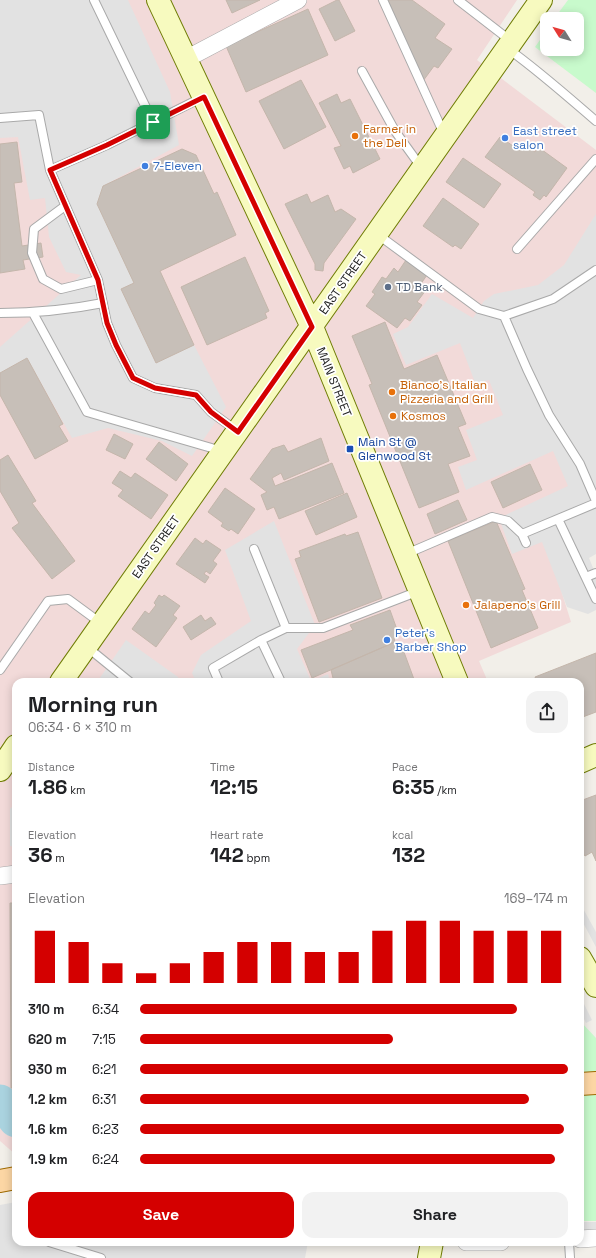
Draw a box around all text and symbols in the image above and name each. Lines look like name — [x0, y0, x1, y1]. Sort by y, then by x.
north arrow — [540, 12, 584, 56]
map controls — [540, 12, 584, 56]
pin — [136, 105, 170, 139]
icon: arrive — [142, 111, 164, 133]
place label: Farmer in the Dell — [363, 121, 416, 151]
place label: East street salon — [513, 123, 577, 153]
marker: Farmer in the Dell — [350, 131, 360, 141]
marker: East street salon — [500, 133, 510, 143]
place label: 7-Eleven — [153, 158, 202, 174]
marker: 7-Eleven — [140, 161, 150, 171]
street label: EAST STREET — [315, 248, 371, 318]
place label: TD Bank — [396, 279, 443, 295]
marker: TD Bank — [383, 282, 393, 292]
street label: MAIN STREET — [313, 345, 355, 419]
place label: Bianco's Italian Pizzeria and Grill — [400, 377, 493, 407]
marker: Bianco's Italian Pizzeria and Grill — [387, 387, 397, 397]
place label: Kosmos — [401, 408, 446, 424]
marker: Kosmos — [388, 411, 398, 421]
place label: Main St @ Glenwood St — [358, 434, 431, 464]
marker: Main St @ Glenwood St — [345, 444, 355, 454]
street label: EAST STREET — [128, 512, 184, 582]
place label: Jalapeno's Grill — [474, 597, 560, 613]
marker: Jalapeno's Grill — [461, 600, 471, 610]
place label: Peter's Barber Shop — [395, 625, 467, 655]
marker: Peter's Barber Shop — [382, 635, 392, 645]
text: Morning run — [28, 690, 158, 718]
button: share — [526, 691, 568, 733]
text: 06:34 · 6 × 310 m — [28, 719, 131, 736]
text: Distance — [28, 760, 75, 774]
text: Time — [210, 760, 235, 774]
text: Pace — [392, 760, 418, 774]
text: 1.86 — [28, 774, 67, 800]
text: 12:15 — [210, 774, 258, 800]
text: 6:35 — [392, 774, 434, 800]
text: km — [67, 783, 86, 797]
text: /km — [434, 783, 457, 797]
text: Elevation — [28, 828, 76, 842]
text: Heart rate — [210, 828, 263, 842]
text: kcal — [392, 828, 413, 842]
text: 36 — [28, 842, 53, 868]
text: 142 — [210, 842, 244, 868]
text: 132 — [392, 842, 425, 868]
text: m — [53, 851, 65, 865]
text: bpm — [244, 851, 270, 865]
text: Elevation — [28, 890, 85, 907]
text: 169–174 m — [504, 890, 568, 907]
text: 310 m — [28, 1001, 64, 1018]
text: 6:34 — [92, 1001, 119, 1018]
text: 620 m — [28, 1031, 67, 1048]
text: 7:15 — [92, 1031, 116, 1048]
text: 930 m — [28, 1061, 67, 1078]
text: 6:21 — [92, 1061, 117, 1078]
text: 1.2 km — [28, 1091, 67, 1108]
text: 6:31 — [92, 1091, 116, 1108]
text: 1.6 km — [28, 1121, 67, 1138]
text: 6:23 — [92, 1121, 119, 1138]
text: 1.9 km — [28, 1151, 68, 1168]
text: 6:24 — [92, 1151, 119, 1168]
button: Save — [28, 1192, 294, 1238]
button: Share — [302, 1192, 568, 1238]

